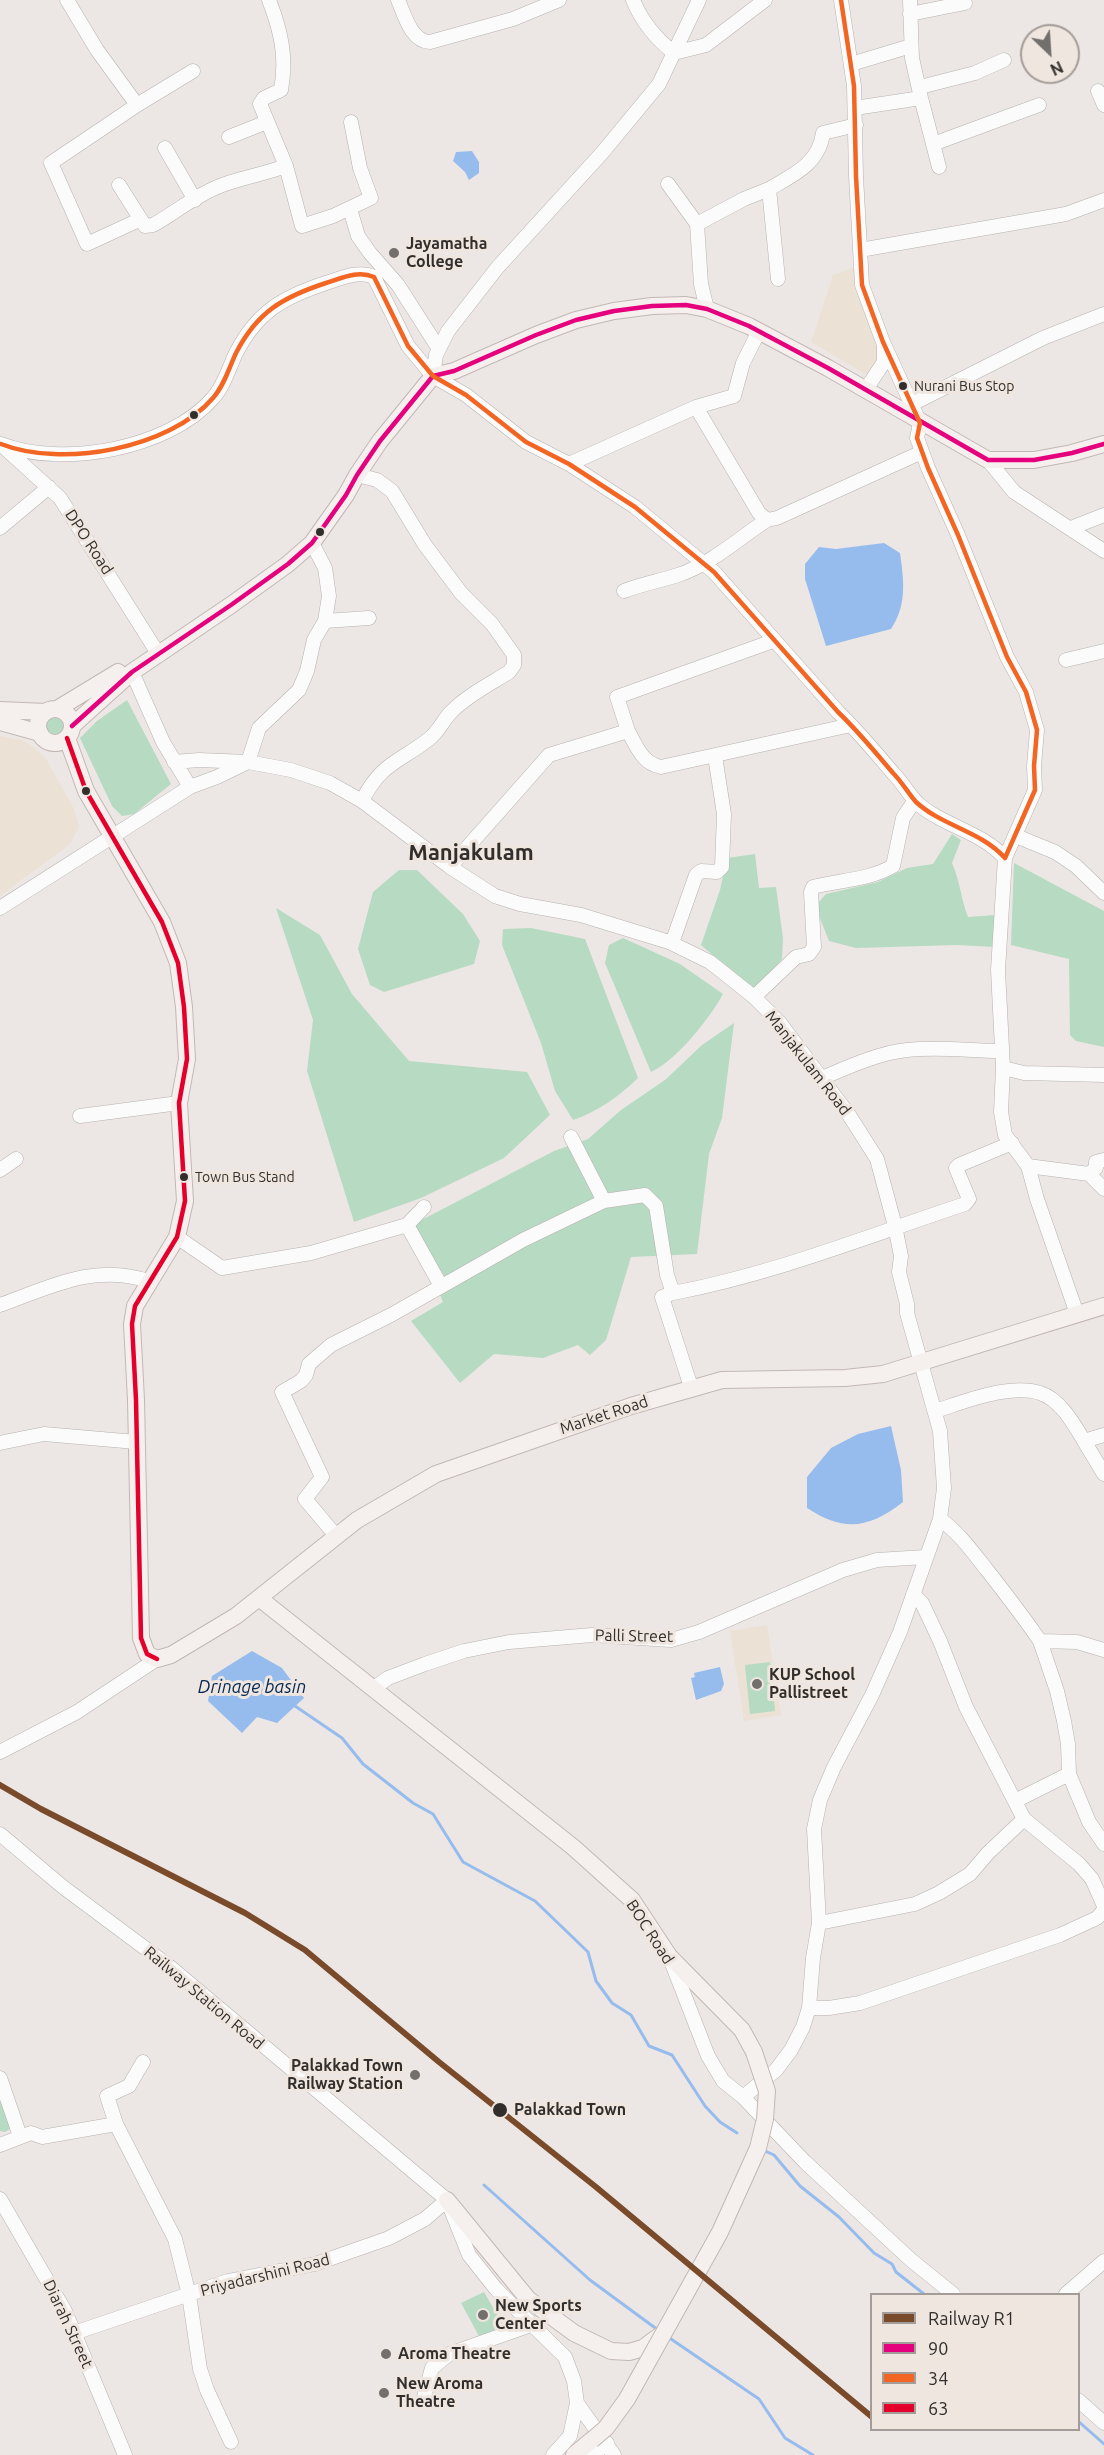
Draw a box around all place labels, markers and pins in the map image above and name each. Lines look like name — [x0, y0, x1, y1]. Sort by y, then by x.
place label: Jayamatha College — [406, 234, 487, 272]
marker: Jayamatha College — [387, 246, 401, 260]
place label: Nurani Bus Stop — [914, 378, 1014, 394]
marker: Nurani Bus Stop — [897, 380, 909, 392]
unlabelled marker — [188, 409, 200, 421]
unlabelled marker — [314, 526, 326, 538]
unlabelled marker — [80, 785, 92, 797]
place label: Town Bus Stand — [195, 1169, 295, 1185]
marker: Town Bus Stand — [178, 1171, 190, 1183]
place label: KUP School Pallistreet — [769, 1665, 855, 1703]
marker: KUP School Pallistreet — [750, 1677, 764, 1691]
place label: Palakkad Town Railway Station — [287, 2056, 403, 2094]
marker: Palakkad Town Railway Station — [408, 2068, 422, 2082]
place label: Palakkad Town — [514, 2100, 626, 2120]
marker: Palakkad Town — [491, 2101, 509, 2119]
place label: New Sports Center — [495, 2296, 582, 2334]
marker: New Sports Center — [476, 2308, 490, 2322]
place label: Aroma Theatre — [398, 2344, 511, 2364]
marker: Aroma Theatre — [379, 2347, 393, 2361]
place label: New Aroma Theatre — [396, 2374, 483, 2412]
marker: New Aroma Theatre — [377, 2386, 391, 2400]

